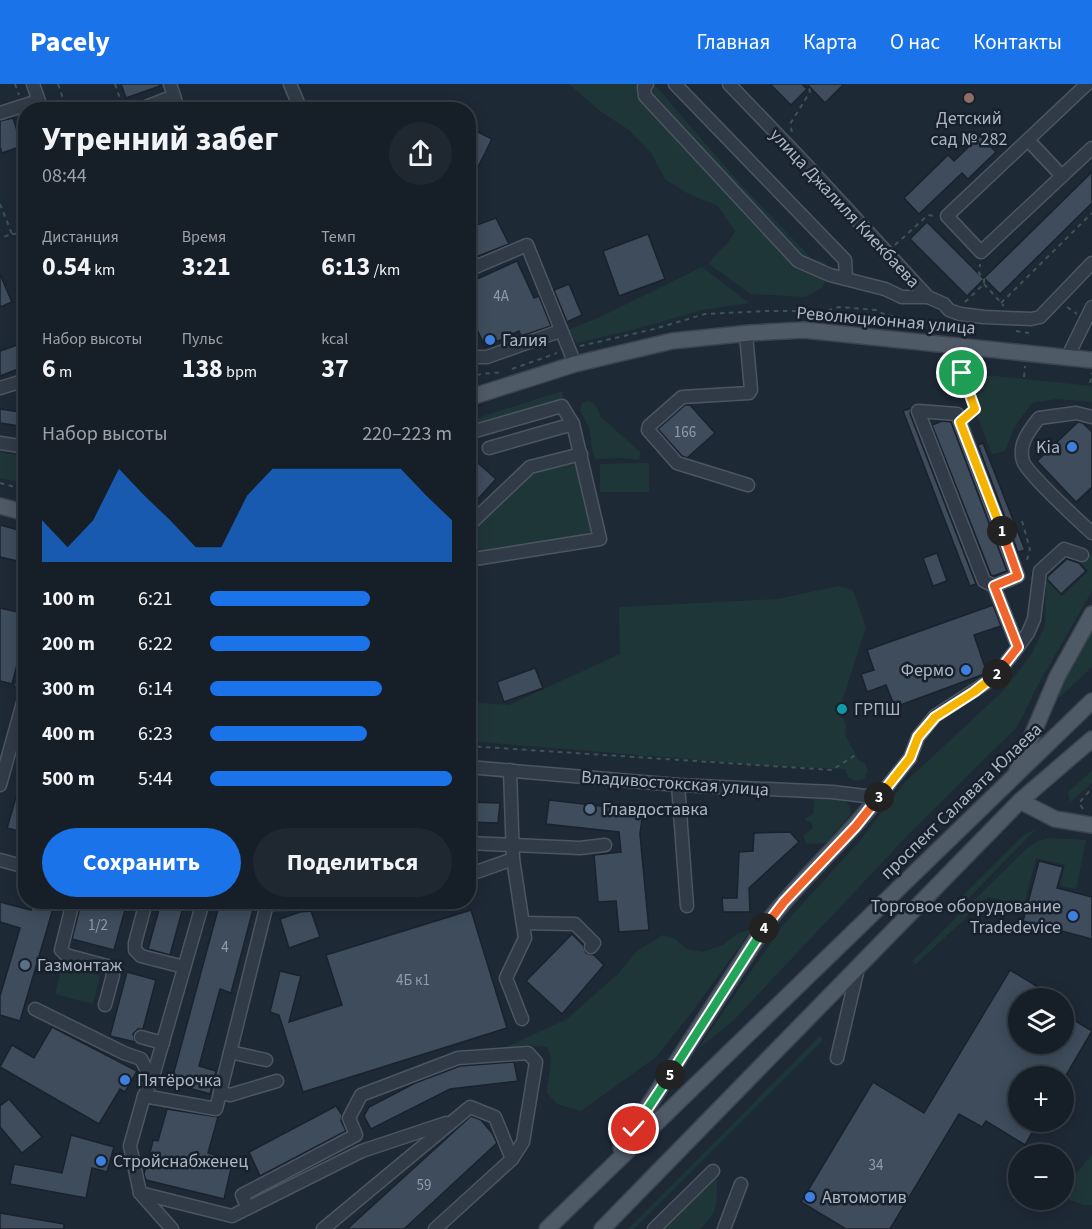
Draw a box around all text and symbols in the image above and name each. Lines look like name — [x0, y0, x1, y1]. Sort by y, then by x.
text: Pacely — [30, 22, 110, 62]
text: Главная — [697, 27, 770, 57]
text: Карта — [803, 27, 857, 57]
text: О нас — [890, 27, 940, 57]
text: Контакты — [973, 27, 1062, 57]
marker: Детский сад № 282 — [962, 91, 976, 105]
place label: Детский сад № 282 — [931, 106, 1007, 152]
text: Утренний забег — [42, 116, 278, 163]
button: share — [389, 122, 452, 185]
street label: улица Джалиля Киекбаева — [764, 123, 925, 294]
text: 08:44 — [42, 162, 87, 190]
text: Дистанция — [42, 226, 119, 248]
text: Время — [182, 226, 226, 248]
text: Темп — [321, 226, 356, 248]
text: 0.54 — [42, 248, 91, 285]
text: 3:21 — [182, 248, 231, 285]
text: 6:13 — [321, 248, 370, 285]
text: km — [91, 259, 115, 281]
text: /km — [370, 259, 400, 281]
house number: 4А — [493, 286, 510, 307]
street label: Революционная улица — [795, 300, 977, 341]
text: Набор высоты — [42, 328, 142, 350]
text: Пульс — [182, 328, 223, 350]
text: kcal — [321, 328, 348, 350]
place label: Галия — [502, 328, 547, 353]
marker: Галия — [483, 333, 497, 347]
pin — [936, 347, 987, 398]
text: 6 — [42, 350, 56, 387]
text: 138 — [182, 350, 223, 387]
text: 37 — [321, 350, 349, 387]
icon: arrive — [945, 356, 978, 389]
text: m — [56, 361, 72, 383]
text: bpm — [223, 361, 257, 383]
text: Набор высоты — [42, 420, 167, 448]
text: 220–223 m — [362, 420, 452, 448]
house number: 166 — [674, 422, 696, 443]
place label: Kia — [1036, 435, 1060, 460]
marker: Kia — [1065, 440, 1079, 454]
pin: 1 — [987, 516, 1017, 546]
text: 1 — [998, 520, 1006, 542]
text: 100 m — [42, 585, 95, 613]
text: 6:21 — [138, 585, 173, 613]
text: 200 m — [42, 630, 95, 658]
text: 6:22 — [138, 630, 173, 658]
place label: Фермо — [901, 658, 954, 683]
pin: 2 — [982, 659, 1012, 689]
marker: Фермо — [959, 663, 973, 677]
text: 2 — [993, 663, 1001, 685]
text: 300 m — [42, 675, 95, 703]
text: 6:14 — [138, 675, 173, 703]
place label: ГРПШ — [854, 697, 901, 722]
marker: ГРПШ — [835, 702, 849, 716]
street label: проспект Салавата Юлаева — [875, 717, 1048, 885]
text: 400 m — [42, 720, 95, 748]
text: 6:23 — [138, 720, 173, 748]
street label: Владивостокская улица — [580, 764, 770, 803]
text: 500 m — [42, 765, 95, 793]
text: 5:44 — [138, 765, 173, 793]
pin: 3 — [864, 782, 894, 812]
text: 3 — [875, 786, 883, 808]
place label: Главдоставка — [602, 797, 708, 822]
marker: Главдоставка — [583, 802, 597, 816]
button: Сохранить — [42, 828, 241, 897]
button: Поделиться — [253, 828, 452, 897]
place label: Торговое оборудование Tradedevice — [871, 894, 1061, 940]
marker: Торговое оборудование Tradedevice — [1066, 909, 1080, 923]
pin: 4 — [749, 913, 779, 943]
house number: 1/2 — [88, 915, 108, 936]
text: 4 — [760, 917, 768, 939]
house number: 4 — [221, 937, 229, 958]
place label: Газмонтаж — [37, 953, 123, 978]
marker: Газмонтаж — [18, 958, 32, 972]
house number: 4Б к1 — [396, 970, 430, 991]
map controls — [1008, 988, 1074, 1210]
button: layers — [1008, 988, 1074, 1054]
pin: 5 — [655, 1060, 685, 1090]
text: 5 — [666, 1064, 674, 1086]
button: + — [1008, 1066, 1074, 1132]
place label: Пятёрочка — [137, 1068, 222, 1093]
marker: Пятёрочка — [118, 1073, 132, 1087]
pin — [608, 1103, 659, 1154]
icon: check — [617, 1112, 650, 1145]
button: − — [1008, 1144, 1074, 1210]
place label: Стройснабженец — [113, 1149, 248, 1174]
marker: Стройснабженец — [94, 1154, 108, 1168]
house number: 34 — [869, 1155, 884, 1176]
house number: 59 — [417, 1175, 431, 1196]
place label: Автомотив — [822, 1185, 907, 1210]
marker: Автомотив — [803, 1190, 817, 1204]

